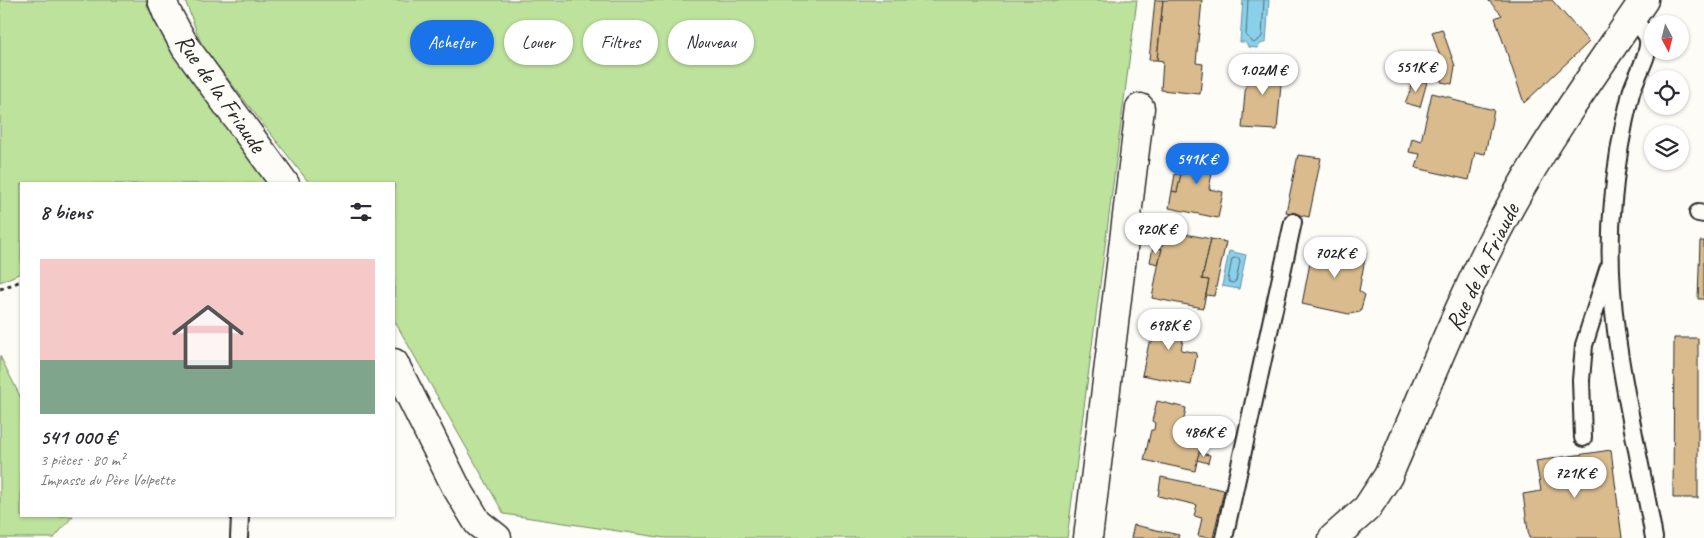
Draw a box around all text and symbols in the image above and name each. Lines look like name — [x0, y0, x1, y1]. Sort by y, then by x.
north arrow — [1644, 15, 1689, 60]
map controls — [1644, 15, 1689, 170]
chip: Acheter — [410, 20, 494, 65]
chip: Louer — [504, 20, 573, 65]
chip: Filtres — [583, 20, 658, 65]
chip: Nouveau — [668, 20, 754, 65]
street label: Rue de la Friaude — [169, 28, 274, 160]
pin: 551K € — [1375, 51, 1457, 93]
pin: 1.02M € — [1217, 54, 1309, 96]
text: 551K € — [1396, 57, 1436, 77]
text: 1.02M € — [1239, 60, 1287, 80]
button: locate — [1644, 70, 1689, 115]
button: layers — [1644, 125, 1689, 170]
pin: 541K € — [1156, 142, 1238, 185]
text: 541K € — [1177, 149, 1217, 169]
street label: Rue de la Friaude — [1438, 196, 1527, 336]
icon: filters — [347, 198, 375, 226]
text: 8 biens — [40, 199, 92, 225]
pin: 920K € — [1115, 212, 1197, 255]
text: 920K € — [1136, 219, 1176, 239]
pin: 702K € — [1294, 236, 1376, 279]
text: 702K € — [1315, 243, 1355, 263]
icon: home — [163, 292, 253, 382]
pin: 698K € — [1128, 308, 1210, 351]
text: 698K € — [1149, 315, 1189, 335]
pin: 486K € — [1163, 416, 1245, 458]
text: 486K € — [1183, 422, 1225, 442]
text: 541 000 € — [40, 424, 116, 450]
text: 3 pièces · 80 m² — [40, 450, 125, 470]
pin: 721K € — [1534, 456, 1616, 499]
text: 721K € — [1555, 463, 1595, 483]
text: Impasse du Père Volpette — [40, 470, 175, 490]

